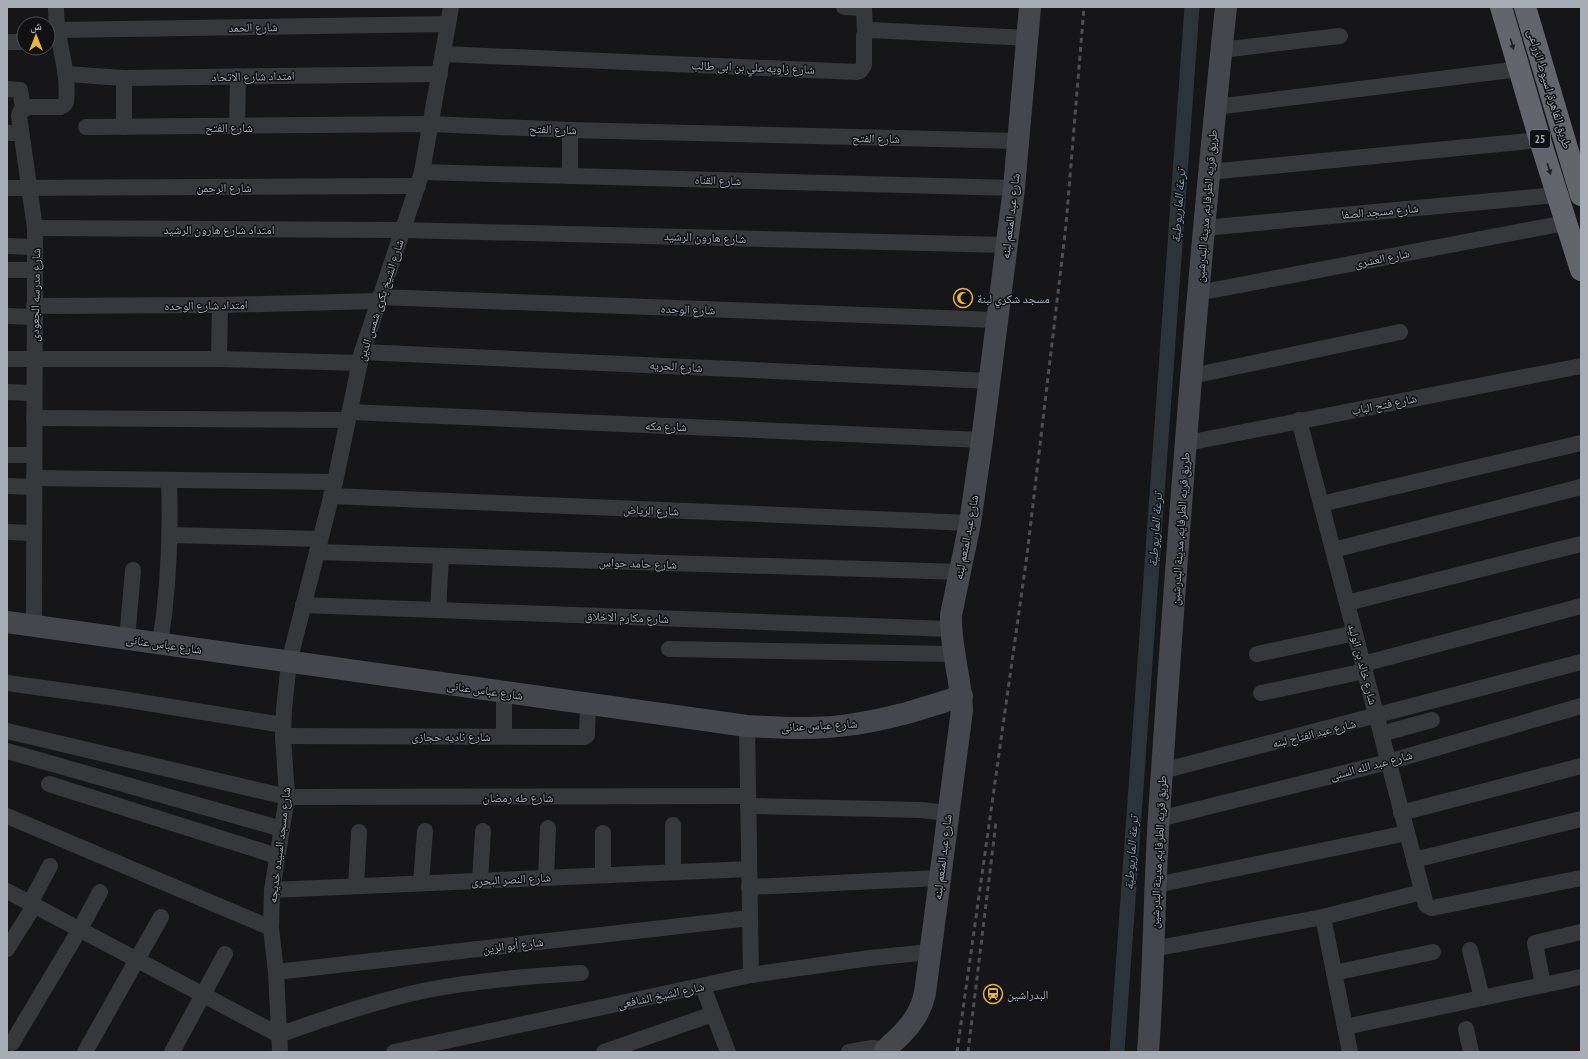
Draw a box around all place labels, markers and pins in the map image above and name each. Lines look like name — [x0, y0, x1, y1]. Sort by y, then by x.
mosque icon: مسجد شكري لبنة — [952, 287, 974, 309]
place label: مسجد شكري لبنة — [977, 291, 1050, 309]
station icon: البدراشين — [982, 983, 1004, 1005]
place label: البدراشين — [1007, 987, 1048, 1002]

